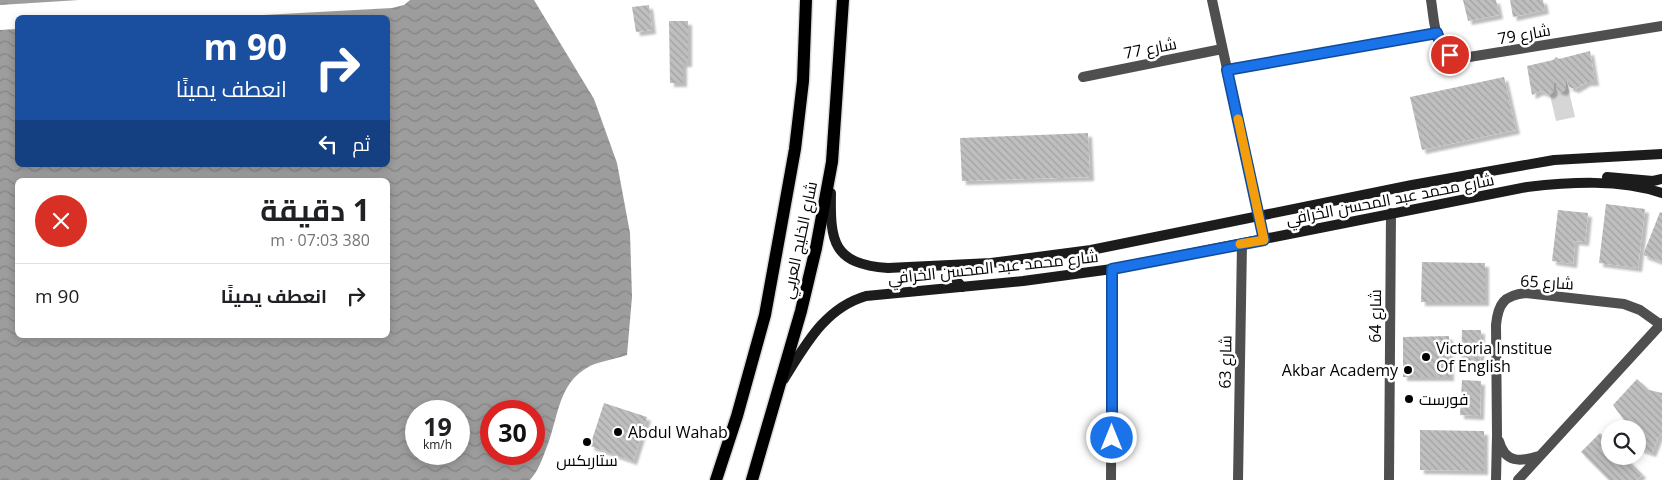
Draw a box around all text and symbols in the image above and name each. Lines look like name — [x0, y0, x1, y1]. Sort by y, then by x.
street label: شارع 79 — [1496, 19, 1552, 50]
text: 90 m — [204, 23, 287, 70]
street label: شارع 77 — [1122, 32, 1179, 65]
pin — [1429, 34, 1471, 76]
icon: right — [305, 35, 370, 100]
icon: arrive — [1436, 41, 1464, 69]
text: انعطف يمينًا — [176, 73, 287, 103]
icon: left — [314, 130, 342, 158]
text: ثم — [352, 131, 370, 157]
street label: شارع محمد عبد المحسن الخرافي — [1284, 168, 1497, 233]
street label: شارع الخليج العربي — [776, 179, 825, 301]
text: 1 دقيقة — [260, 189, 370, 230]
button: close — [35, 195, 87, 247]
text: 380 m · 07:03 — [270, 229, 370, 251]
street label: شارع محمد عبد المحسن الخرافي — [887, 245, 1100, 292]
street label: شارع 65 — [1520, 270, 1574, 295]
icon: right — [342, 282, 370, 310]
text: 90 m — [35, 283, 79, 309]
text: انعطف يمينًا — [221, 283, 327, 309]
street label: شارع 64 — [1364, 289, 1387, 343]
street label: شارع 63 — [1214, 335, 1237, 389]
place label: Victoria Institue Of English — [1436, 337, 1552, 377]
marker: Victoria Institue Of English — [1420, 351, 1432, 363]
place label: Akbar Academy — [1282, 359, 1399, 381]
marker: Akbar Academy — [1402, 364, 1414, 376]
place label: فورست — [1419, 388, 1468, 410]
marker: فورست — [1403, 393, 1415, 405]
speed limit sign: 30 — [480, 400, 545, 465]
text: 19 — [423, 409, 452, 443]
position arrow — [1085, 411, 1137, 463]
map controls — [1601, 420, 1646, 465]
button: search — [1601, 420, 1646, 465]
place label: Abdul Wahab — [628, 421, 728, 443]
marker: Abdul Wahab — [612, 426, 624, 438]
text: km/h — [423, 436, 452, 453]
marker: ستاربكس — [581, 436, 593, 448]
place label: ستاربكس — [556, 449, 618, 471]

